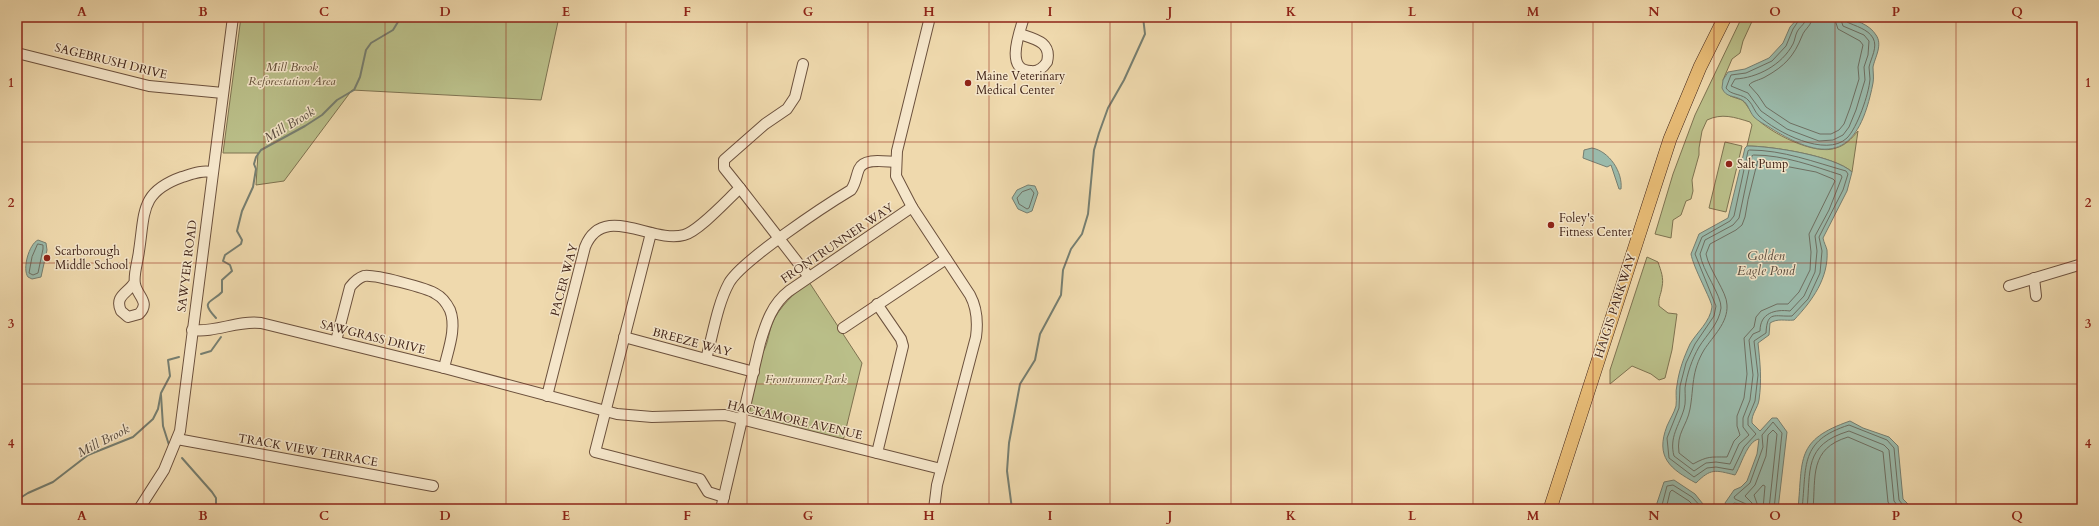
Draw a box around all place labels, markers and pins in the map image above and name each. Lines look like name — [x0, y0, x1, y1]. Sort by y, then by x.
place label: Maine Veterinary Medical Center — [976, 68, 1066, 98]
marker: Maine Veterinary Medical Center — [963, 78, 973, 88]
place label: Salt Pump — [1737, 156, 1788, 172]
marker: Salt Pump — [1724, 159, 1734, 169]
place label: Foley's Fitness Center — [1559, 210, 1632, 240]
marker: Foley's Fitness Center — [1546, 220, 1556, 230]
place label: Scarborough Middle School — [55, 243, 128, 273]
marker: Scarborough Middle School — [42, 253, 52, 263]

